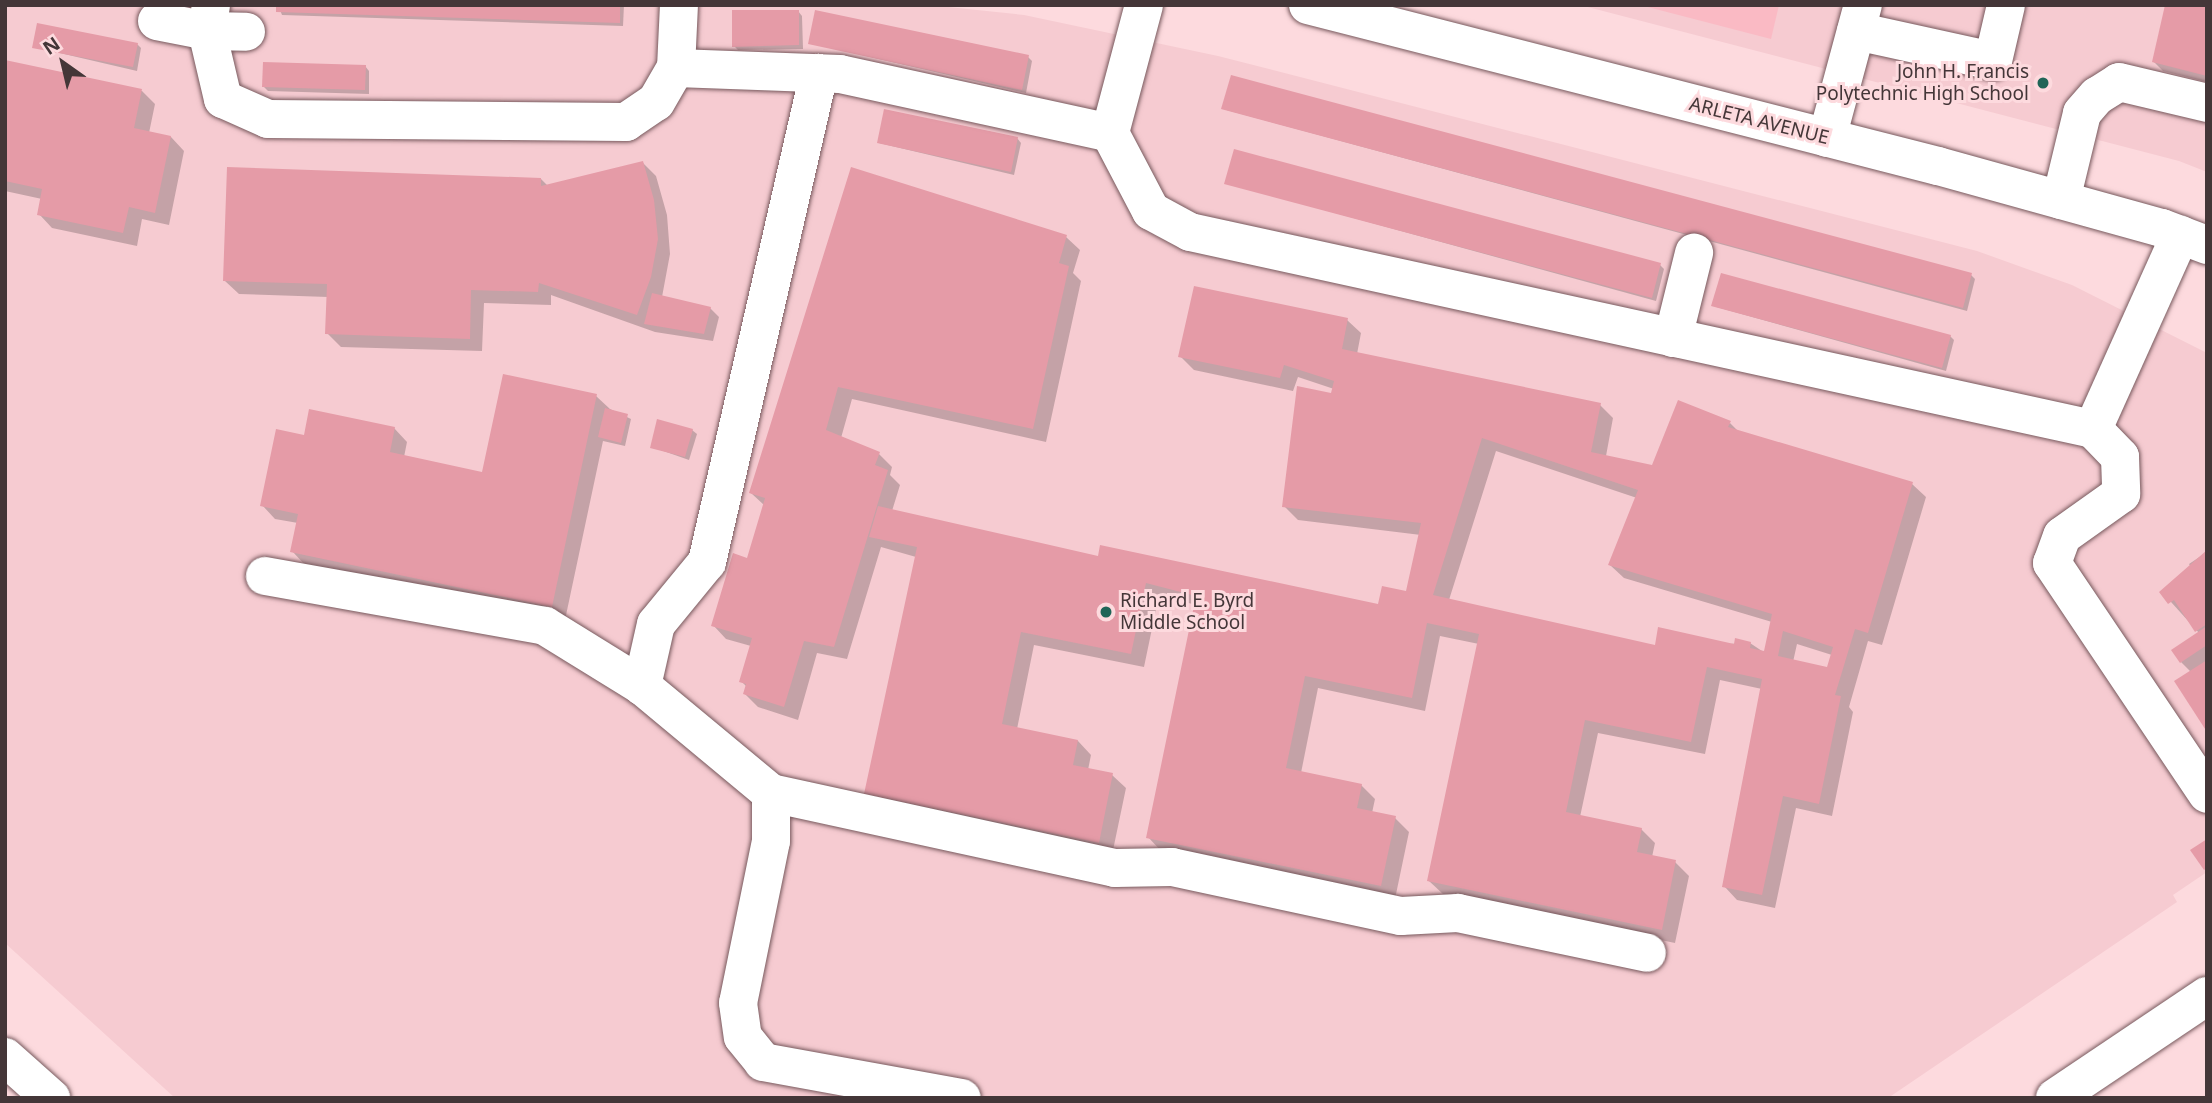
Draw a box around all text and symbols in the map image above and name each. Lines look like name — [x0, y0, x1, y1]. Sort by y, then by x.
north arrow — [28, 28, 98, 98]
text: N — [38, 30, 65, 61]
place label: John H. Francis Polytechnic High School — [1816, 61, 2029, 105]
marker: John H. Francis Polytechnic High School — [2035, 75, 2051, 91]
street label: ARLETA AVENUE — [1687, 93, 1831, 149]
place label: Richard E. Byrd Middle School — [1120, 590, 1254, 634]
marker: Richard E. Byrd Middle School — [1098, 604, 1114, 620]

